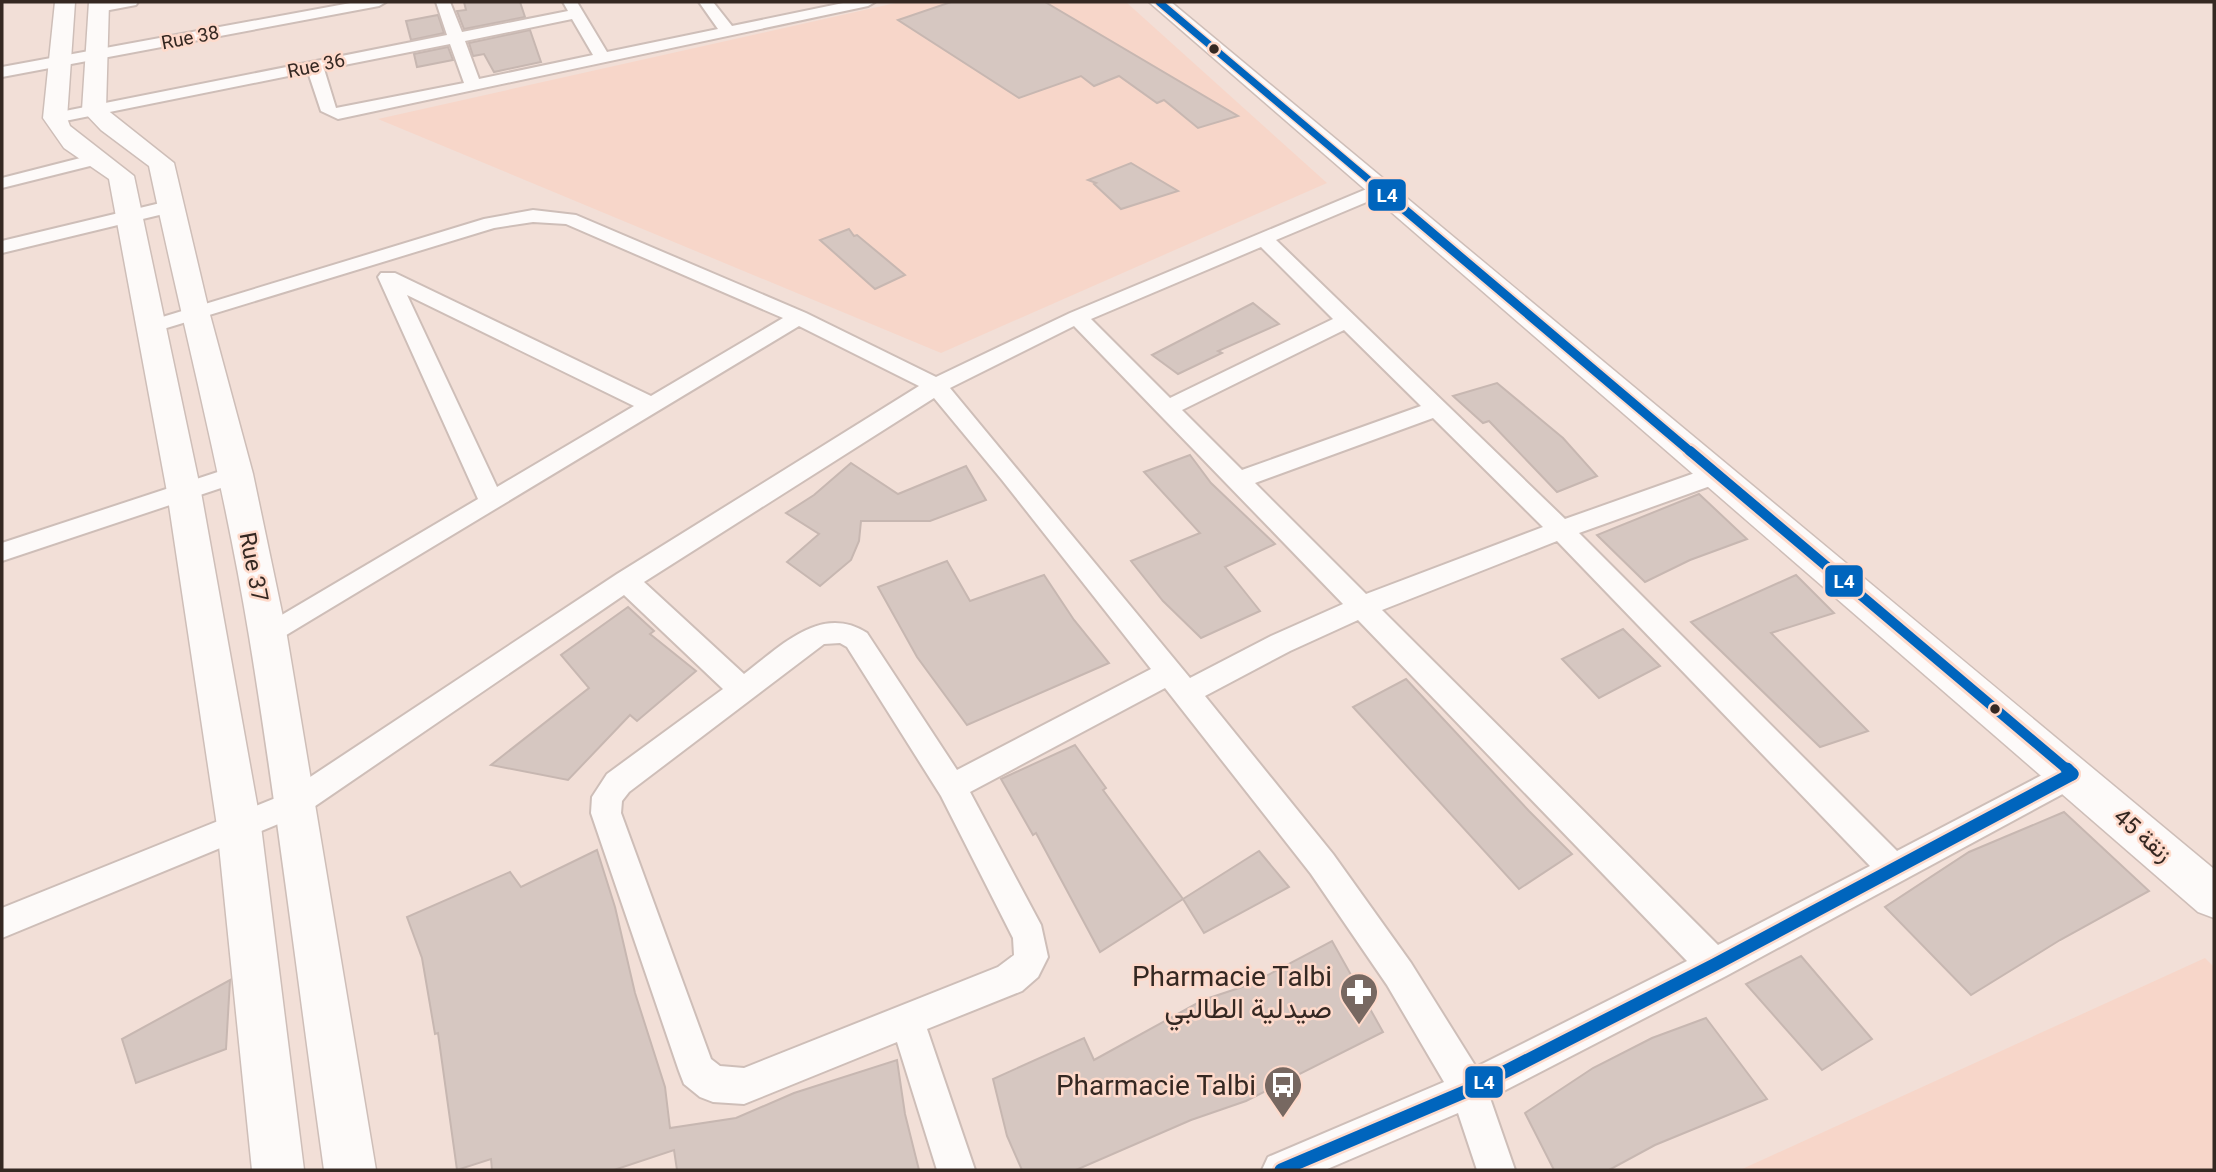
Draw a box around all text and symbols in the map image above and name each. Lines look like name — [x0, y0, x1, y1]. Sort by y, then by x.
street label: Rue 38 — [159, 21, 221, 54]
unlabelled marker — [1207, 42, 1221, 56]
street label: Rue 36 — [285, 48, 347, 83]
line badge: L4 — [1367, 178, 1407, 212]
text: L4 — [1376, 184, 1398, 207]
street label: Rue 37 — [234, 530, 273, 604]
line badge: L4 — [1824, 564, 1864, 598]
text: L4 — [1833, 570, 1855, 593]
unlabelled marker — [1988, 702, 2002, 716]
street label: زنقة 45 — [2108, 803, 2177, 869]
place label: Pharmacie Talbi صيدلية الطالبي — [1132, 960, 1332, 1031]
pharmacy icon: Pharmacie Talbi صيدلية الطالبي — [1338, 971, 1380, 1026]
bus stop icon: Pharmacie Talbi — [1262, 1064, 1304, 1119]
line badge: L4 — [1464, 1065, 1504, 1099]
place label: Pharmacie Talbi — [1056, 1069, 1256, 1102]
text: L4 — [1473, 1071, 1495, 1094]

